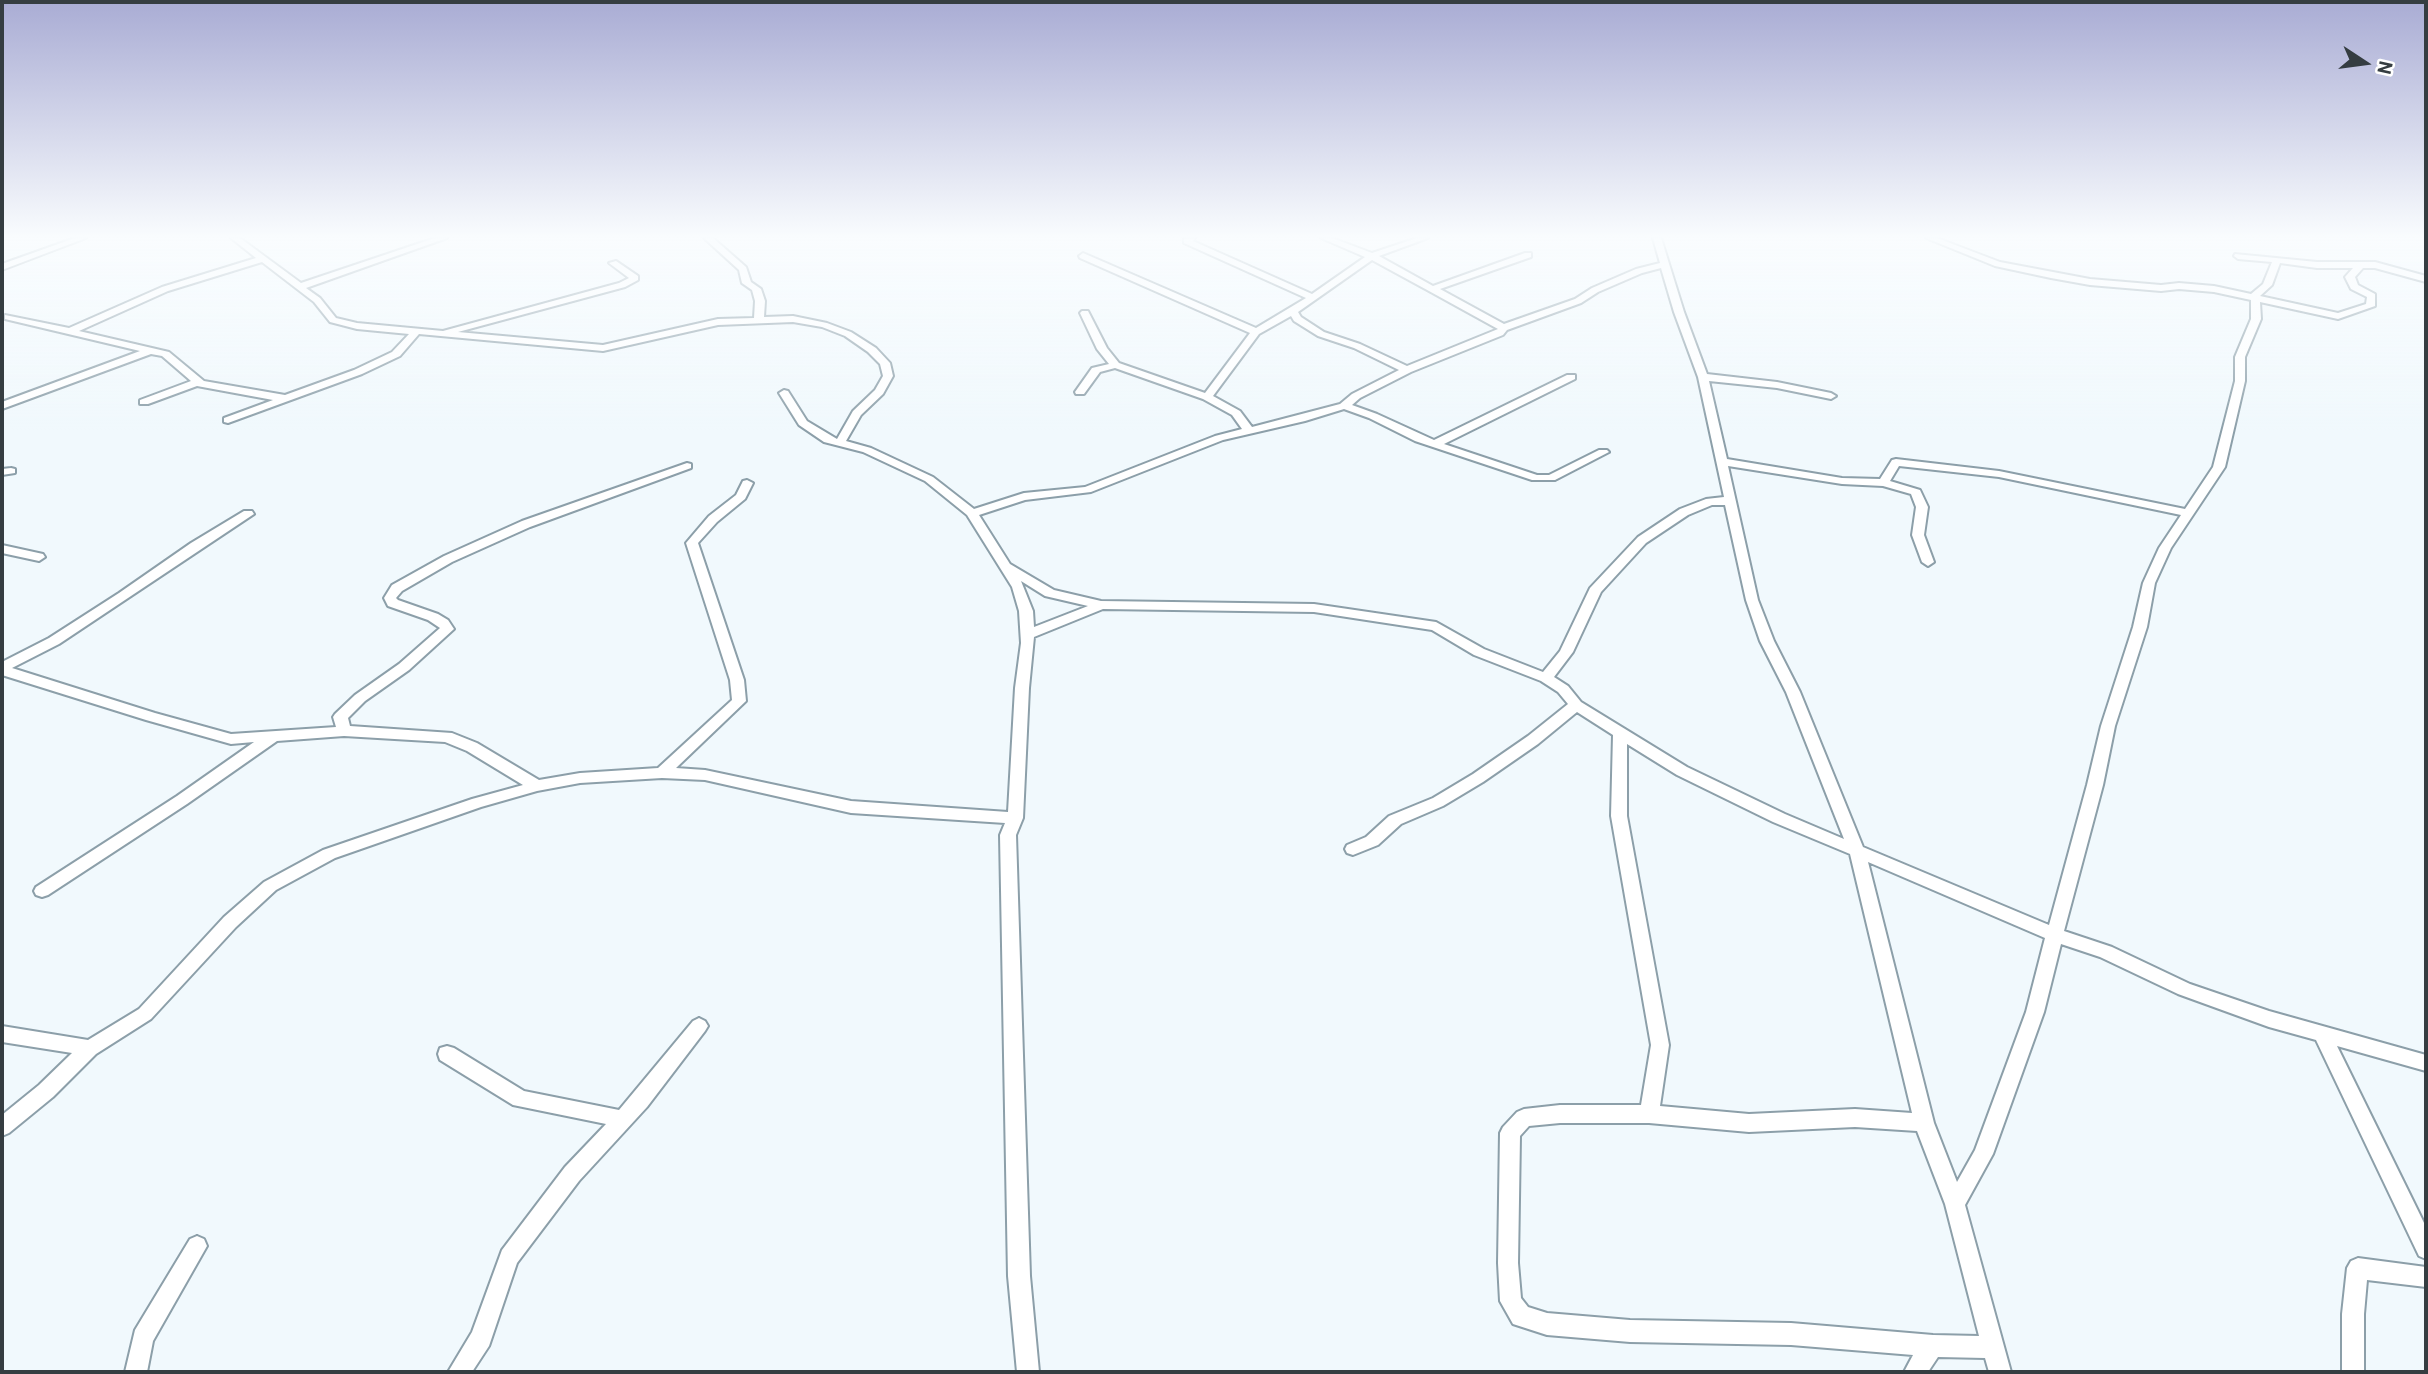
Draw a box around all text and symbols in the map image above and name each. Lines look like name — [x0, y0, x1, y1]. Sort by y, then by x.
north arrow — [2330, 28, 2400, 98]
text: N — [2373, 59, 2399, 77]

